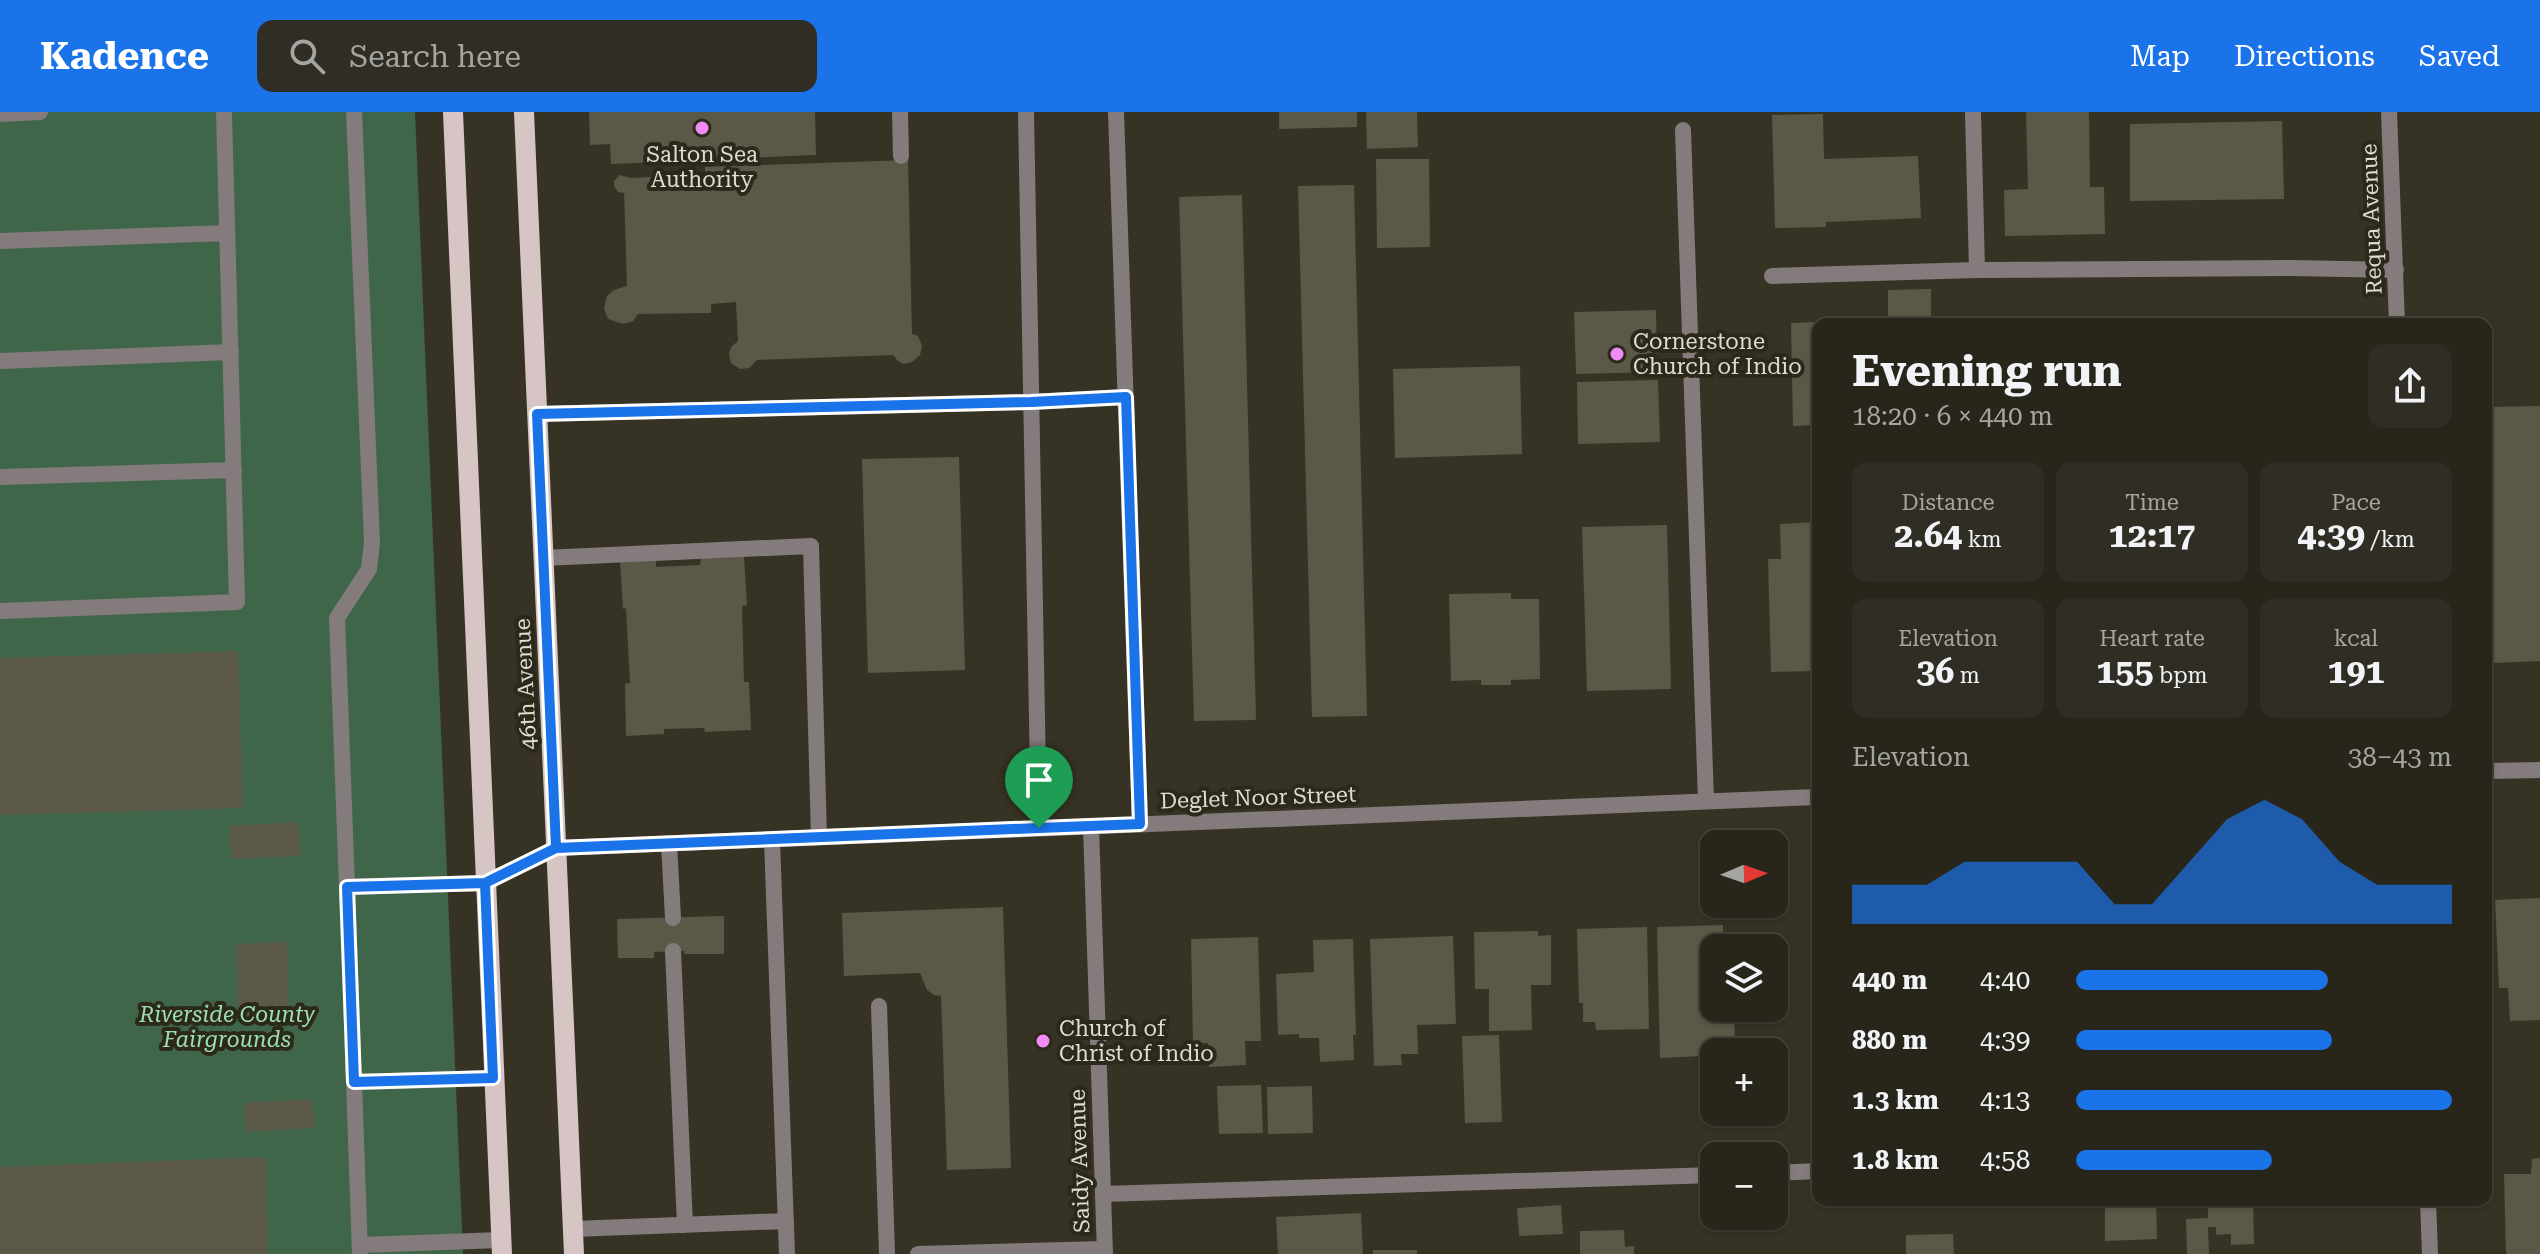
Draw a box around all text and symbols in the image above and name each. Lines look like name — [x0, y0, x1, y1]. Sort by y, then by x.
search box — [257, 20, 817, 92]
text: Kadence — [40, 34, 209, 78]
icon: search — [285, 34, 329, 78]
text: Search here — [349, 39, 521, 74]
text: Map — [2130, 40, 2190, 73]
text: Directions — [2234, 40, 2375, 73]
text: Saved — [2419, 40, 2500, 73]
marker: Salton Sea Authority — [693, 119, 711, 137]
place label: Salton Sea Authority — [646, 142, 758, 192]
street label: Requa Avenue — [2356, 143, 2387, 295]
place label: Cornerstone Church of Indio — [1633, 329, 1802, 379]
button: share — [2368, 344, 2452, 428]
marker: Cornerstone Church of Indio — [1608, 345, 1626, 363]
text: Evening run — [1852, 345, 2122, 397]
text: 18:20 · 6 × 440 m — [1852, 401, 2053, 431]
text: Distance — [1901, 490, 1995, 515]
text: Time — [2125, 490, 2179, 515]
text: Pace — [2331, 490, 2381, 515]
text: 2.64 — [1894, 515, 1962, 555]
text: 12:17 — [2109, 515, 2195, 555]
text: 4:39 — [2297, 515, 2365, 555]
text: km — [1962, 527, 2002, 552]
text: /km — [2365, 527, 2415, 552]
street label: 46th Avenue — [510, 618, 541, 750]
text: Elevation — [1898, 626, 1998, 651]
text: Heart rate — [2099, 626, 2205, 651]
text: kcal — [2334, 626, 2378, 651]
text: 36 — [1916, 651, 1954, 691]
text: 155 — [2096, 651, 2153, 691]
text: 191 — [2327, 651, 2385, 691]
text: m — [1954, 663, 1980, 688]
text: bpm — [2153, 663, 2208, 688]
text: Elevation — [1852, 742, 1970, 772]
text: 38–43 m — [2348, 742, 2452, 772]
pin — [1005, 746, 1073, 828]
icon: arrive — [1017, 758, 1061, 802]
street label: Deglet Noor Street — [1159, 782, 1357, 813]
north arrow — [1700, 830, 1788, 918]
map controls — [1700, 830, 1788, 1230]
button: layers — [1700, 934, 1788, 1022]
text: 440 m — [1852, 965, 1927, 995]
text: 4:40 — [1980, 965, 2030, 995]
park label: Riverside County Fairgrounds — [138, 1002, 316, 1052]
place label: Church of Christ of Indio — [1059, 1016, 1214, 1066]
text: 880 m — [1852, 1025, 1927, 1055]
text: 4:39 — [1980, 1025, 2030, 1055]
marker: Church of Christ of Indio — [1034, 1032, 1052, 1050]
button: + — [1700, 1038, 1788, 1126]
text: 1.3 km — [1852, 1085, 1939, 1115]
text: 4:13 — [1980, 1085, 2030, 1115]
street label: Saidy Avenue — [1064, 1088, 1095, 1234]
button: − — [1700, 1142, 1788, 1230]
text: 1.8 km — [1852, 1145, 1939, 1175]
text: 4:58 — [1980, 1145, 2030, 1175]

